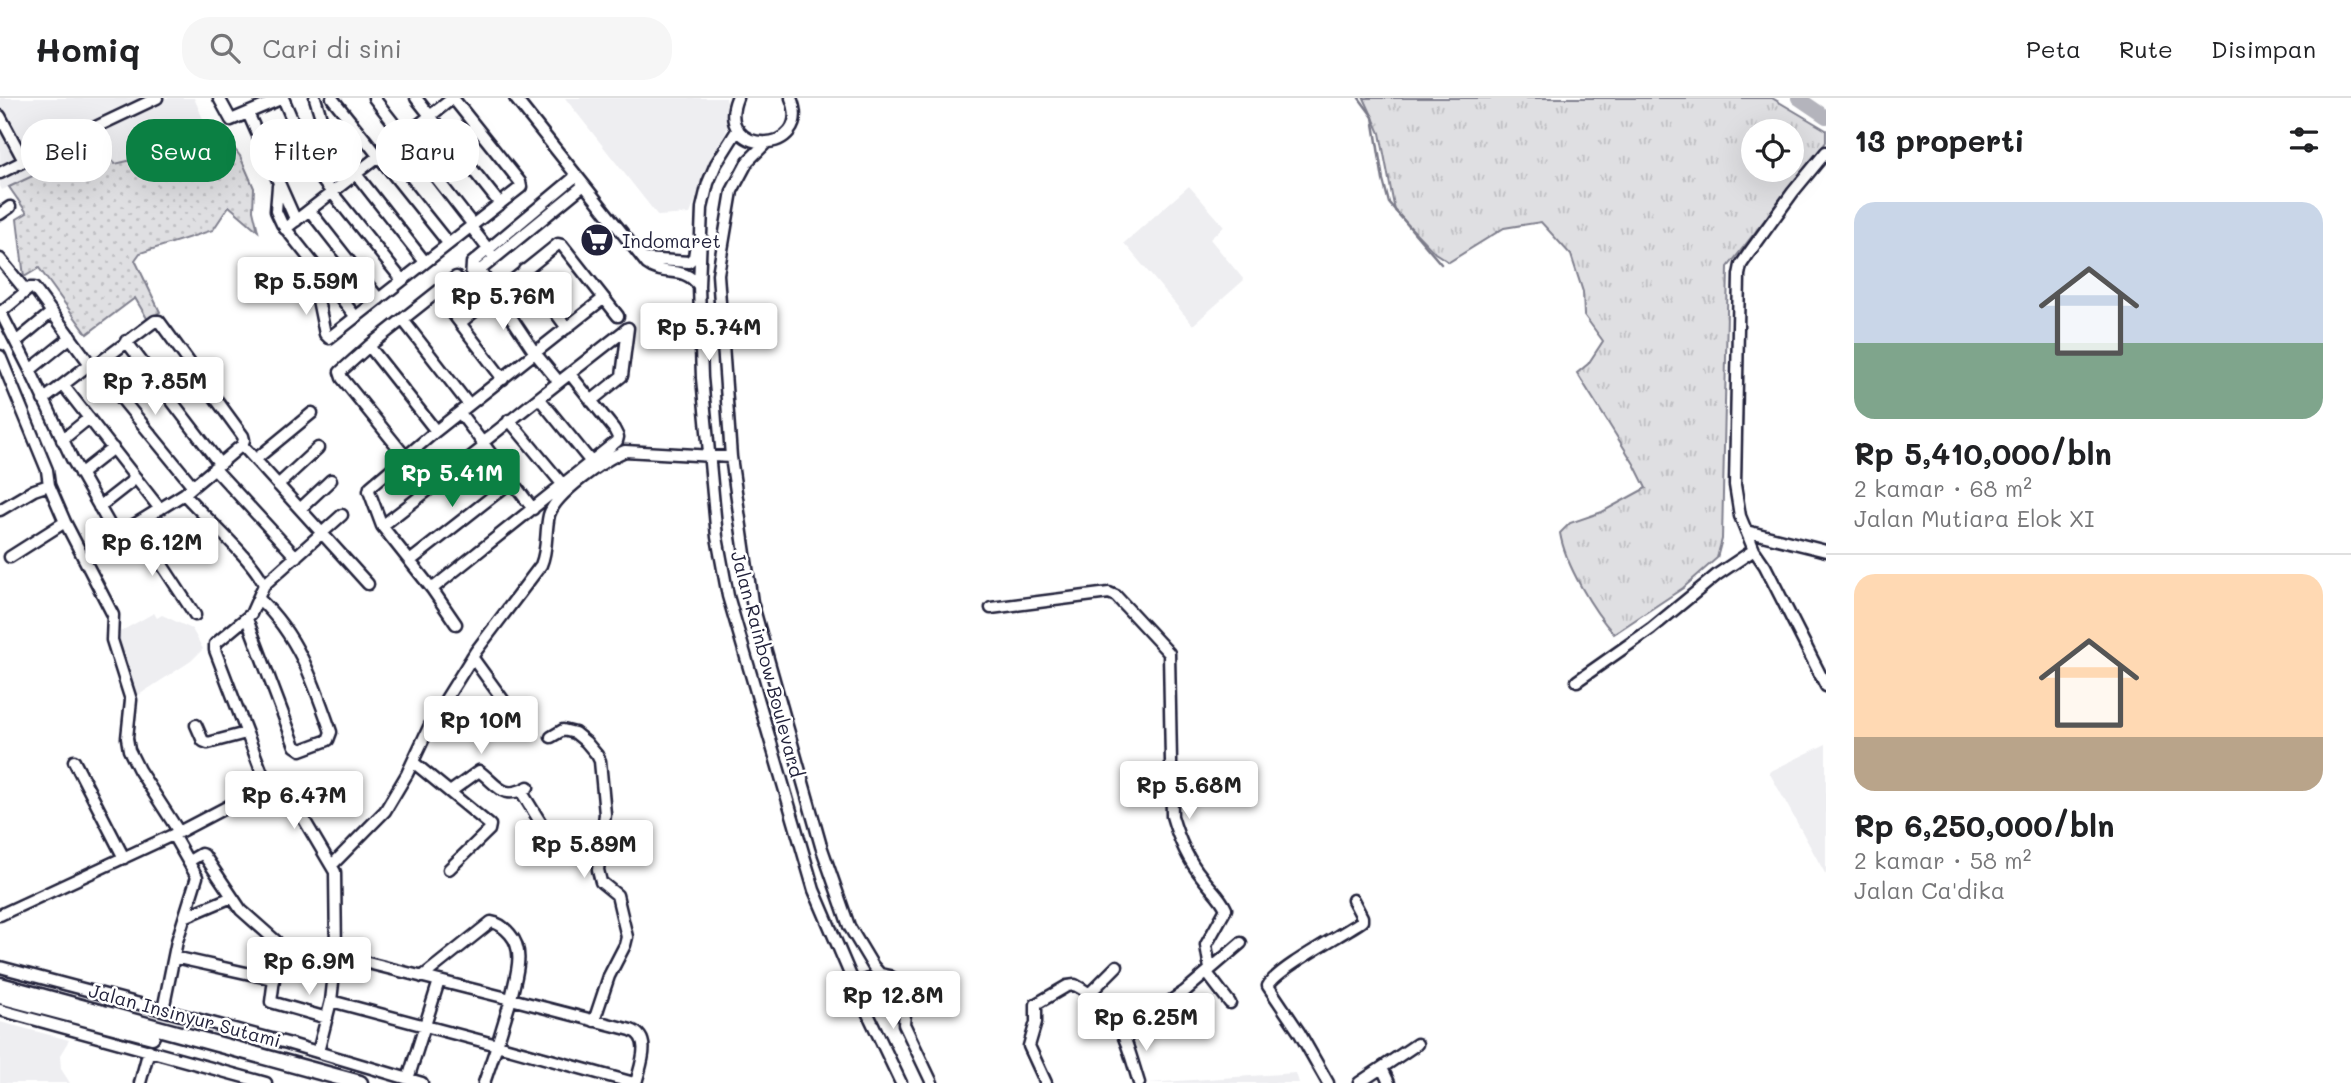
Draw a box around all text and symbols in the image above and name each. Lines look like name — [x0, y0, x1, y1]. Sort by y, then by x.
search box — [182, 17, 672, 80]
text: Homiq — [35, 27, 140, 70]
icon: search — [206, 29, 244, 67]
text: Cari di sini — [262, 31, 402, 65]
text: Peta — [2026, 33, 2081, 64]
text: Rute — [2119, 33, 2173, 64]
text: Disimpan — [2211, 33, 2316, 64]
chip: Beli — [21, 119, 112, 182]
chip: Sewa — [126, 119, 236, 182]
chip: Filter — [250, 119, 362, 182]
chip: Baru — [376, 119, 479, 182]
map controls — [1741, 119, 1804, 182]
button: locate — [1741, 119, 1804, 182]
text: 13 properti — [1854, 120, 2025, 160]
icon: filters — [2285, 121, 2323, 159]
supermarket icon: Indomaret — [578, 221, 616, 259]
place label: Indomaret — [622, 228, 721, 253]
icon: home — [2026, 248, 2152, 374]
pin: Rp 5.59M — [234, 258, 378, 317]
text: Rp 5.59M — [253, 265, 359, 295]
pin: Rp 5.76M — [431, 272, 575, 332]
text: Rp 5.76M — [451, 280, 555, 310]
pin: Rp 5.74M — [637, 303, 781, 363]
text: Rp 5.74M — [656, 311, 762, 341]
pin: Rp 7.85M — [83, 358, 227, 417]
text: Rp 7.85M — [103, 365, 207, 395]
text: Rp 5,410,000/bln — [1854, 433, 2112, 473]
pin: Rp 5.41M — [380, 450, 524, 509]
text: Rp 5.41M — [401, 457, 503, 487]
text: 2 kamar · 68 m² — [1854, 473, 2032, 503]
text: Jalan Mutiara Elok XI — [1854, 503, 2094, 533]
pin: Rp 6.12M — [80, 518, 224, 578]
text: Rp 6.12M — [101, 526, 203, 556]
street label: Jalan Rainbow Boulevard — [726, 548, 810, 780]
icon: home — [2026, 620, 2152, 746]
pin: Rp 10M — [424, 696, 538, 756]
text: Rp 10M — [440, 704, 522, 734]
pin: Rp 5.68M — [1117, 762, 1261, 821]
text: Rp 5.68M — [1136, 769, 1242, 799]
pin: Rp 6.47M — [222, 772, 366, 831]
text: Rp 6.47M — [241, 779, 347, 809]
text: Rp 6,250,000/bln — [1854, 805, 2114, 845]
pin: Rp 5.89M — [512, 820, 656, 880]
text: Rp 5.89M — [531, 828, 637, 858]
text: 2 kamar · 58 m² — [1854, 845, 2031, 875]
text: Jalan Ca'dika — [1854, 875, 2005, 905]
pin: Rp 6.9M — [244, 937, 374, 997]
text: Rp 6.9M — [263, 945, 355, 975]
pin: Rp 12.8M — [821, 972, 965, 1031]
street label: Jalan Insinyur Sutami — [86, 977, 284, 1053]
text: Rp 12.8M — [842, 979, 944, 1009]
pin: Rp 6.25M — [1074, 993, 1218, 1053]
text: Rp 6.25M — [1094, 1001, 1198, 1031]

